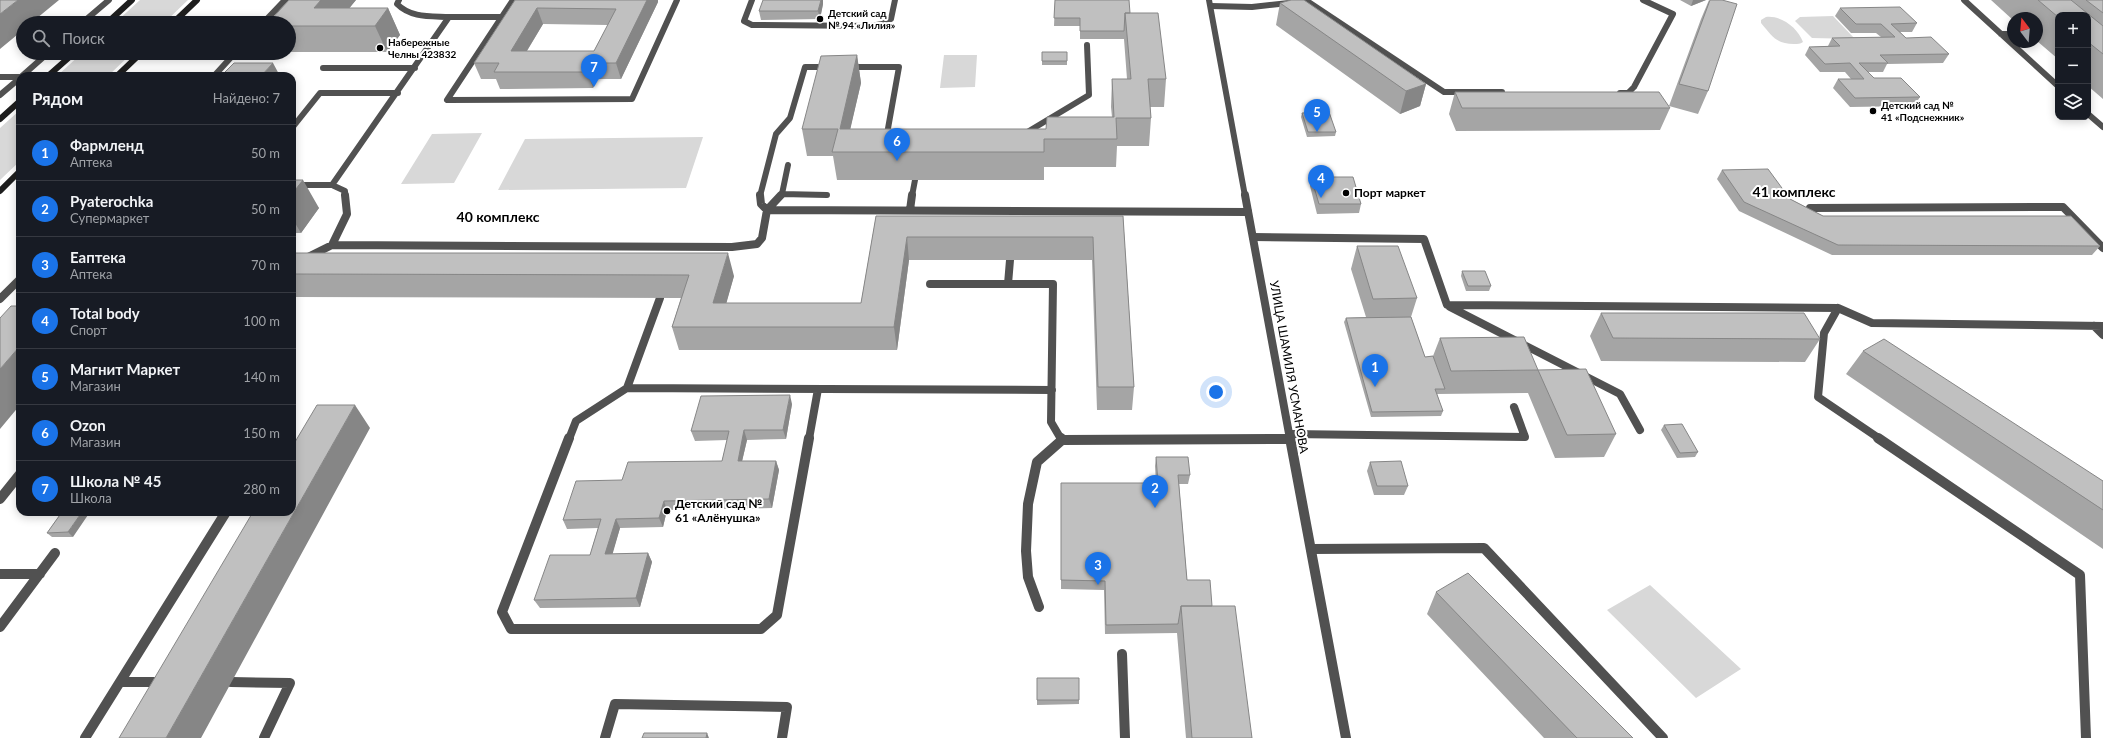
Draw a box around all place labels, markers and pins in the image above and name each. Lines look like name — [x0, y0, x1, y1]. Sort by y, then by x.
place label: Детский сад № 94 «Лилия» — [828, 7, 896, 31]
marker: Детский сад № 94 «Лилия» — [815, 14, 825, 24]
place label: Набережные Челны 423832 — [388, 36, 456, 60]
marker: Набережные Челны 423832 — [375, 43, 385, 53]
pin: 7 — [581, 54, 607, 87]
pin: 5 — [1304, 99, 1330, 132]
place label: Детский сад № 41 «Подснежник» — [1881, 99, 1965, 123]
marker: Детский сад № 41 «Подснежник» — [1868, 106, 1878, 116]
pin: 6 — [884, 128, 910, 161]
pin: 4 — [1308, 165, 1334, 198]
place label: Порт маркет — [1354, 185, 1427, 200]
marker: Порт маркет — [1341, 188, 1351, 198]
pin: 1 — [1362, 354, 1388, 387]
pin: 2 — [1142, 475, 1168, 508]
place label: Детский сад № 61 «Алёнушка» — [675, 496, 762, 525]
marker: Детский сад № 61 «Алёнушка» — [662, 506, 672, 516]
pin: 3 — [1085, 552, 1111, 585]

